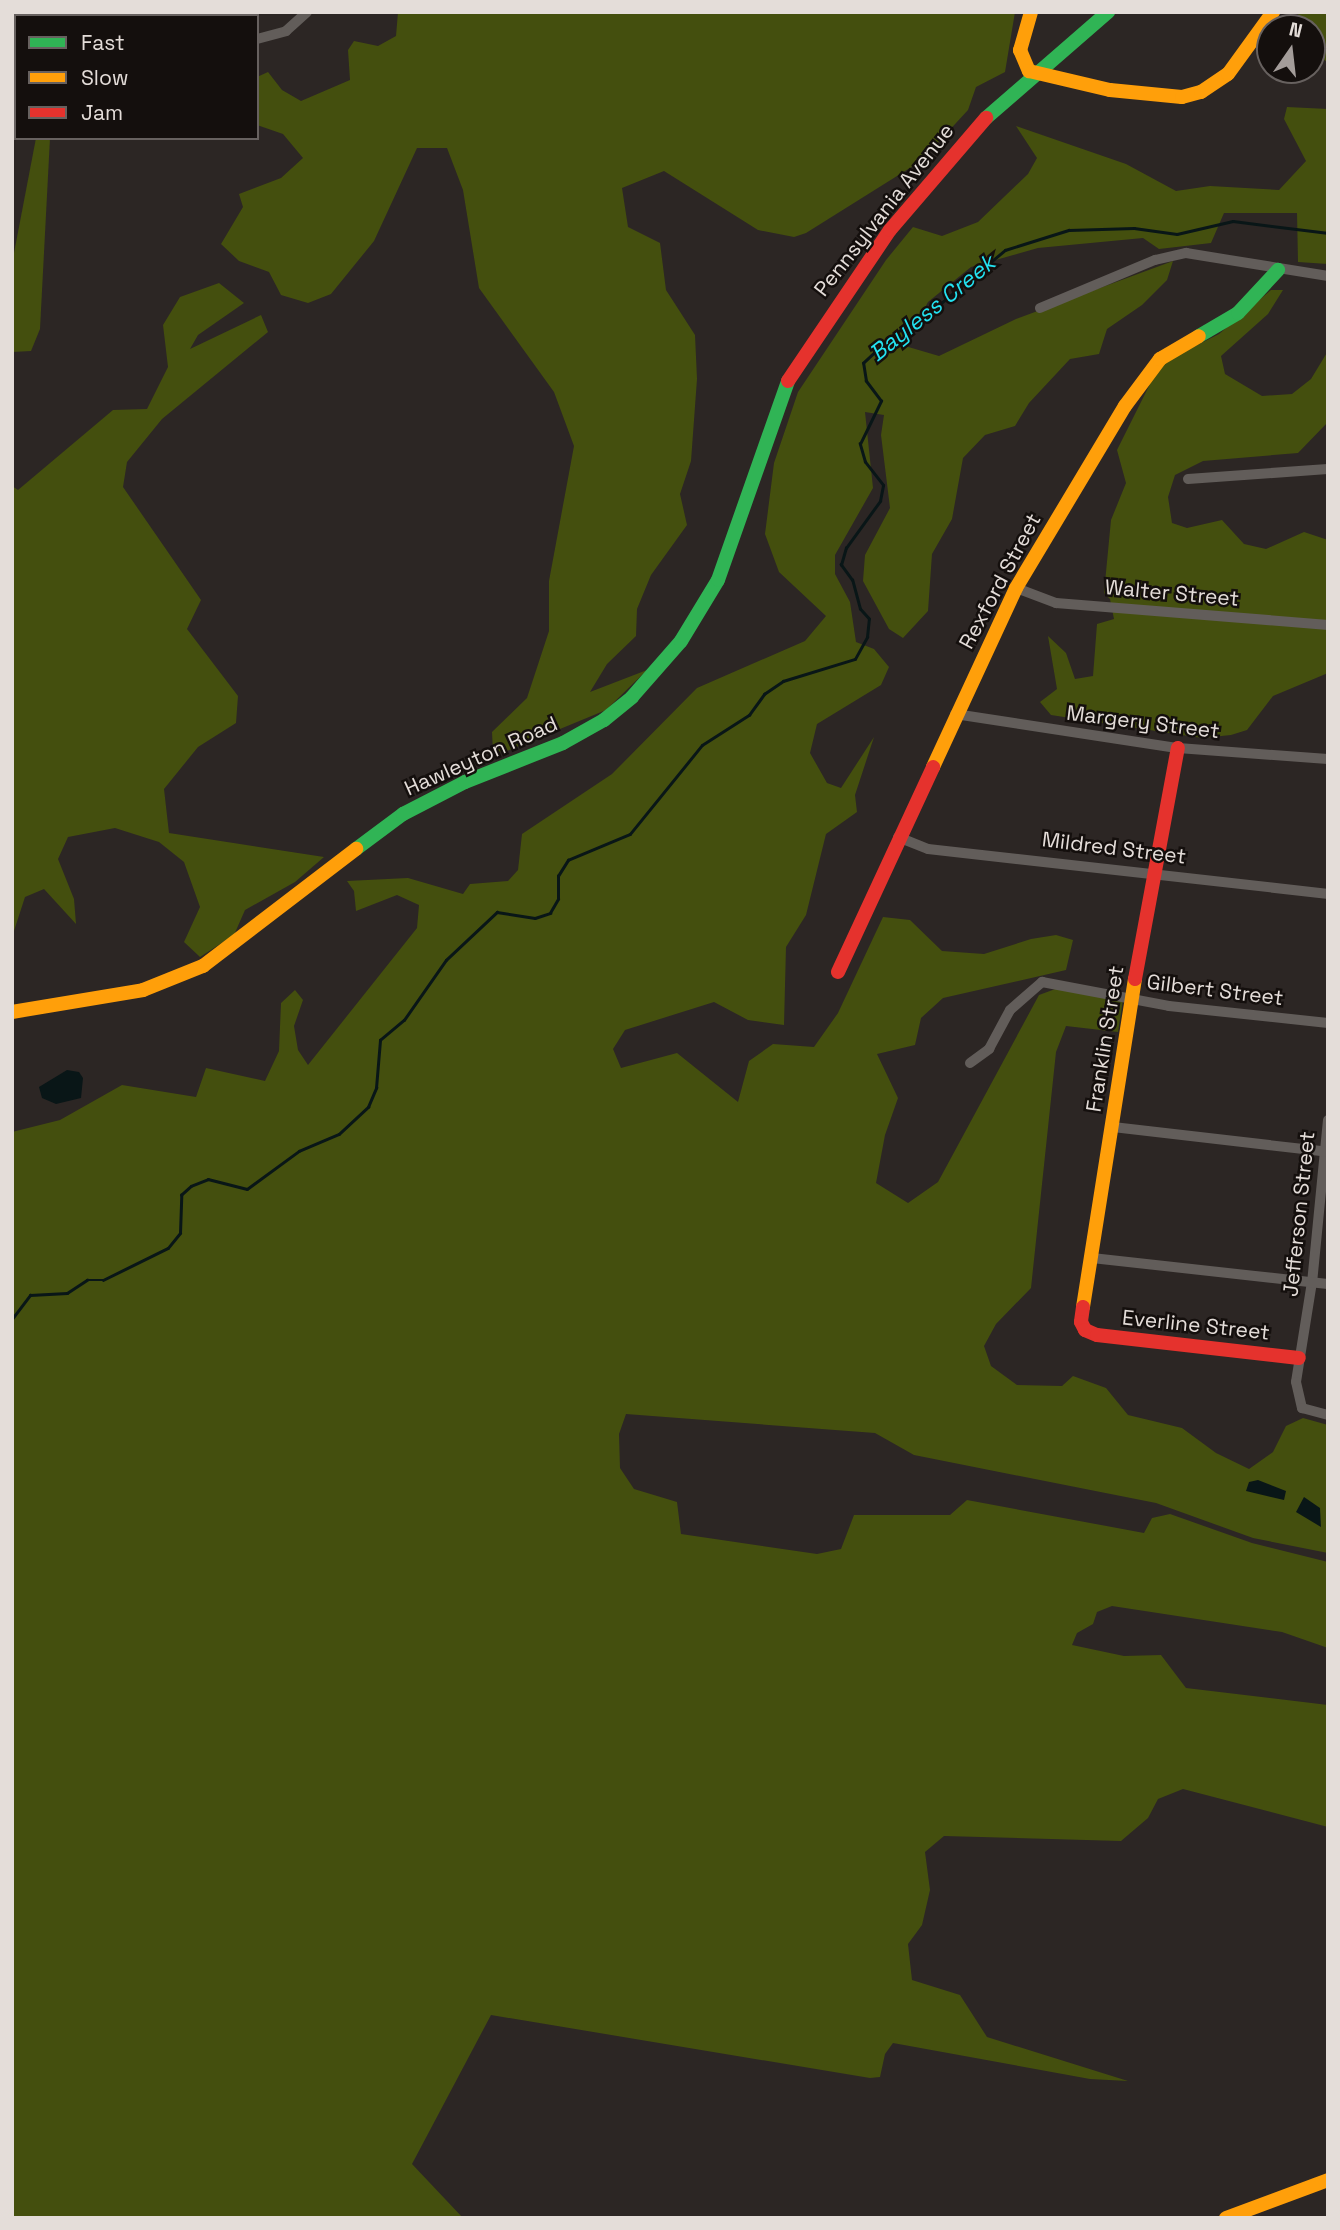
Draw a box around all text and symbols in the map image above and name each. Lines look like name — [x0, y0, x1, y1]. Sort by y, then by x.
legend — [14, 14, 259, 140]
north arrow — [1256, 14, 1326, 84]
text: N — [1287, 16, 1305, 44]
text: Fast — [81, 29, 125, 56]
text: Slow — [81, 64, 129, 91]
text: Jam — [81, 99, 123, 126]
street label: Pennsylvania Avenue — [809, 119, 959, 301]
water label: Bayless Creek — [863, 249, 1001, 367]
street label: Rexford Street — [954, 509, 1046, 653]
street label: Walter Street — [1104, 575, 1240, 611]
street label: Margery Street — [1065, 700, 1221, 744]
street label: Hawleyton Road — [401, 711, 561, 801]
street label: Mildred Street — [1040, 827, 1188, 869]
street label: Franklin Street — [1081, 964, 1129, 1114]
street label: Gilbert Street — [1145, 969, 1285, 1011]
street label: Jefferson Street — [1278, 1130, 1320, 1298]
street label: Everline Street — [1121, 1305, 1271, 1345]

